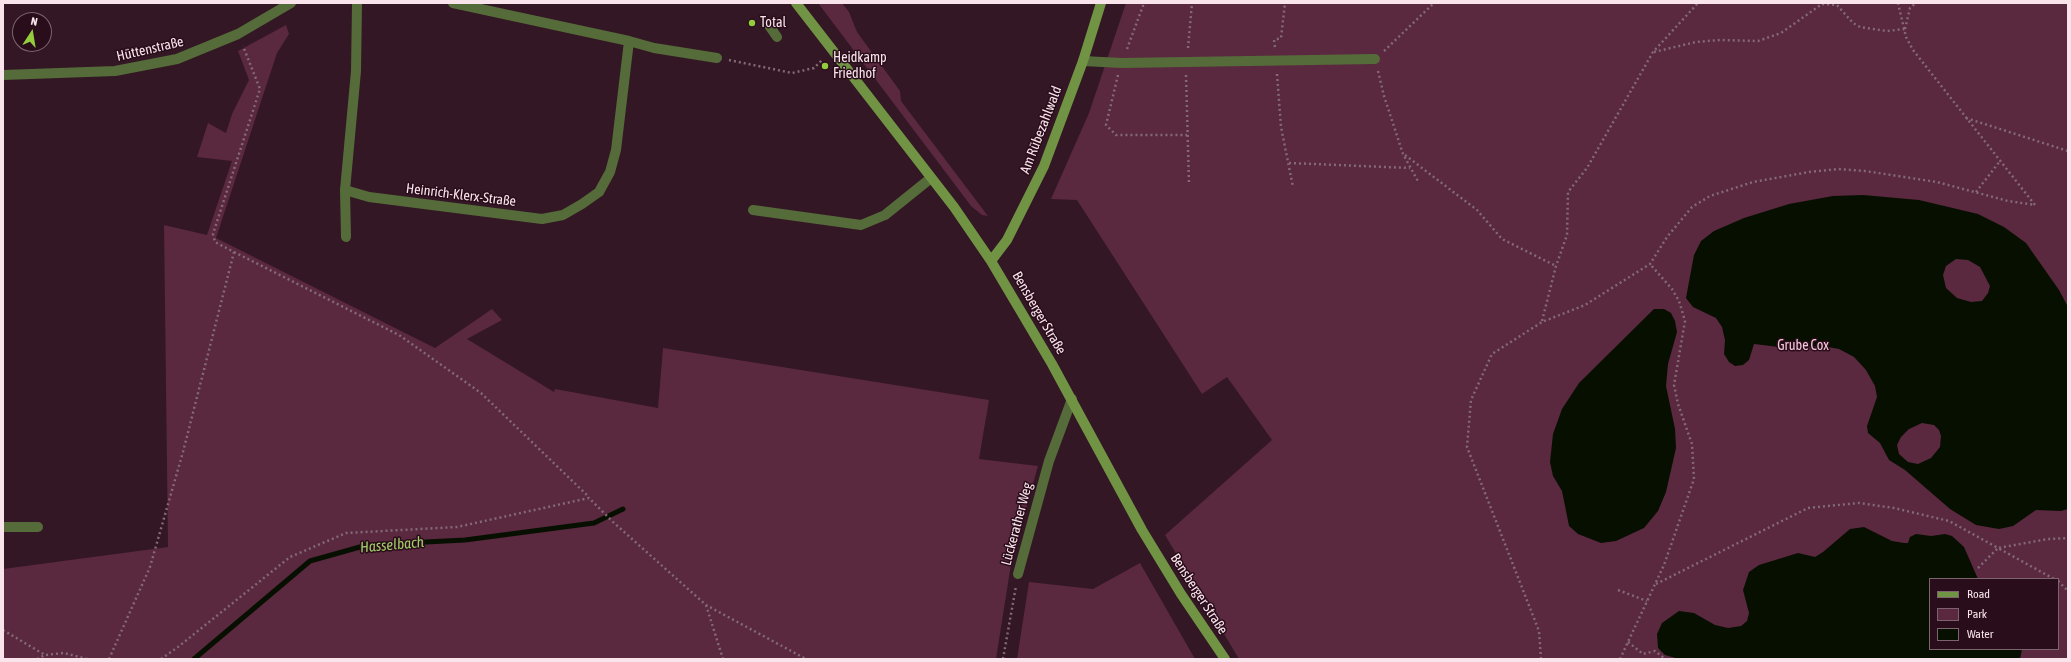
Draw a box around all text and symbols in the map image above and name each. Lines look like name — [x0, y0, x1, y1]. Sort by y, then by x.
north arrow — [12, 12, 52, 52]
text: N — [30, 15, 39, 28]
place label: Total — [760, 15, 786, 31]
marker: Total — [747, 18, 757, 28]
street label: Hüttenstraße — [115, 33, 185, 65]
place label: Heidkamp Friedhof — [833, 50, 887, 82]
marker: Heidkamp Friedhof — [820, 61, 830, 71]
street label: Am Rübezahlwald — [1017, 84, 1065, 176]
street label: Heinrich-Klerx-Straße — [405, 180, 517, 210]
street label: Bensberger Straße — [1009, 269, 1069, 357]
park label: Grube Cox — [1777, 338, 1829, 354]
street label: Lückerather Weg — [998, 481, 1036, 567]
water label: Hasselbach — [359, 533, 425, 557]
street label: Bensberger Straße — [1167, 551, 1231, 637]
legend — [1929, 578, 2059, 650]
text: Road — [1967, 587, 1990, 601]
text: Park — [1967, 607, 1987, 621]
text: Water — [1967, 627, 1993, 641]

